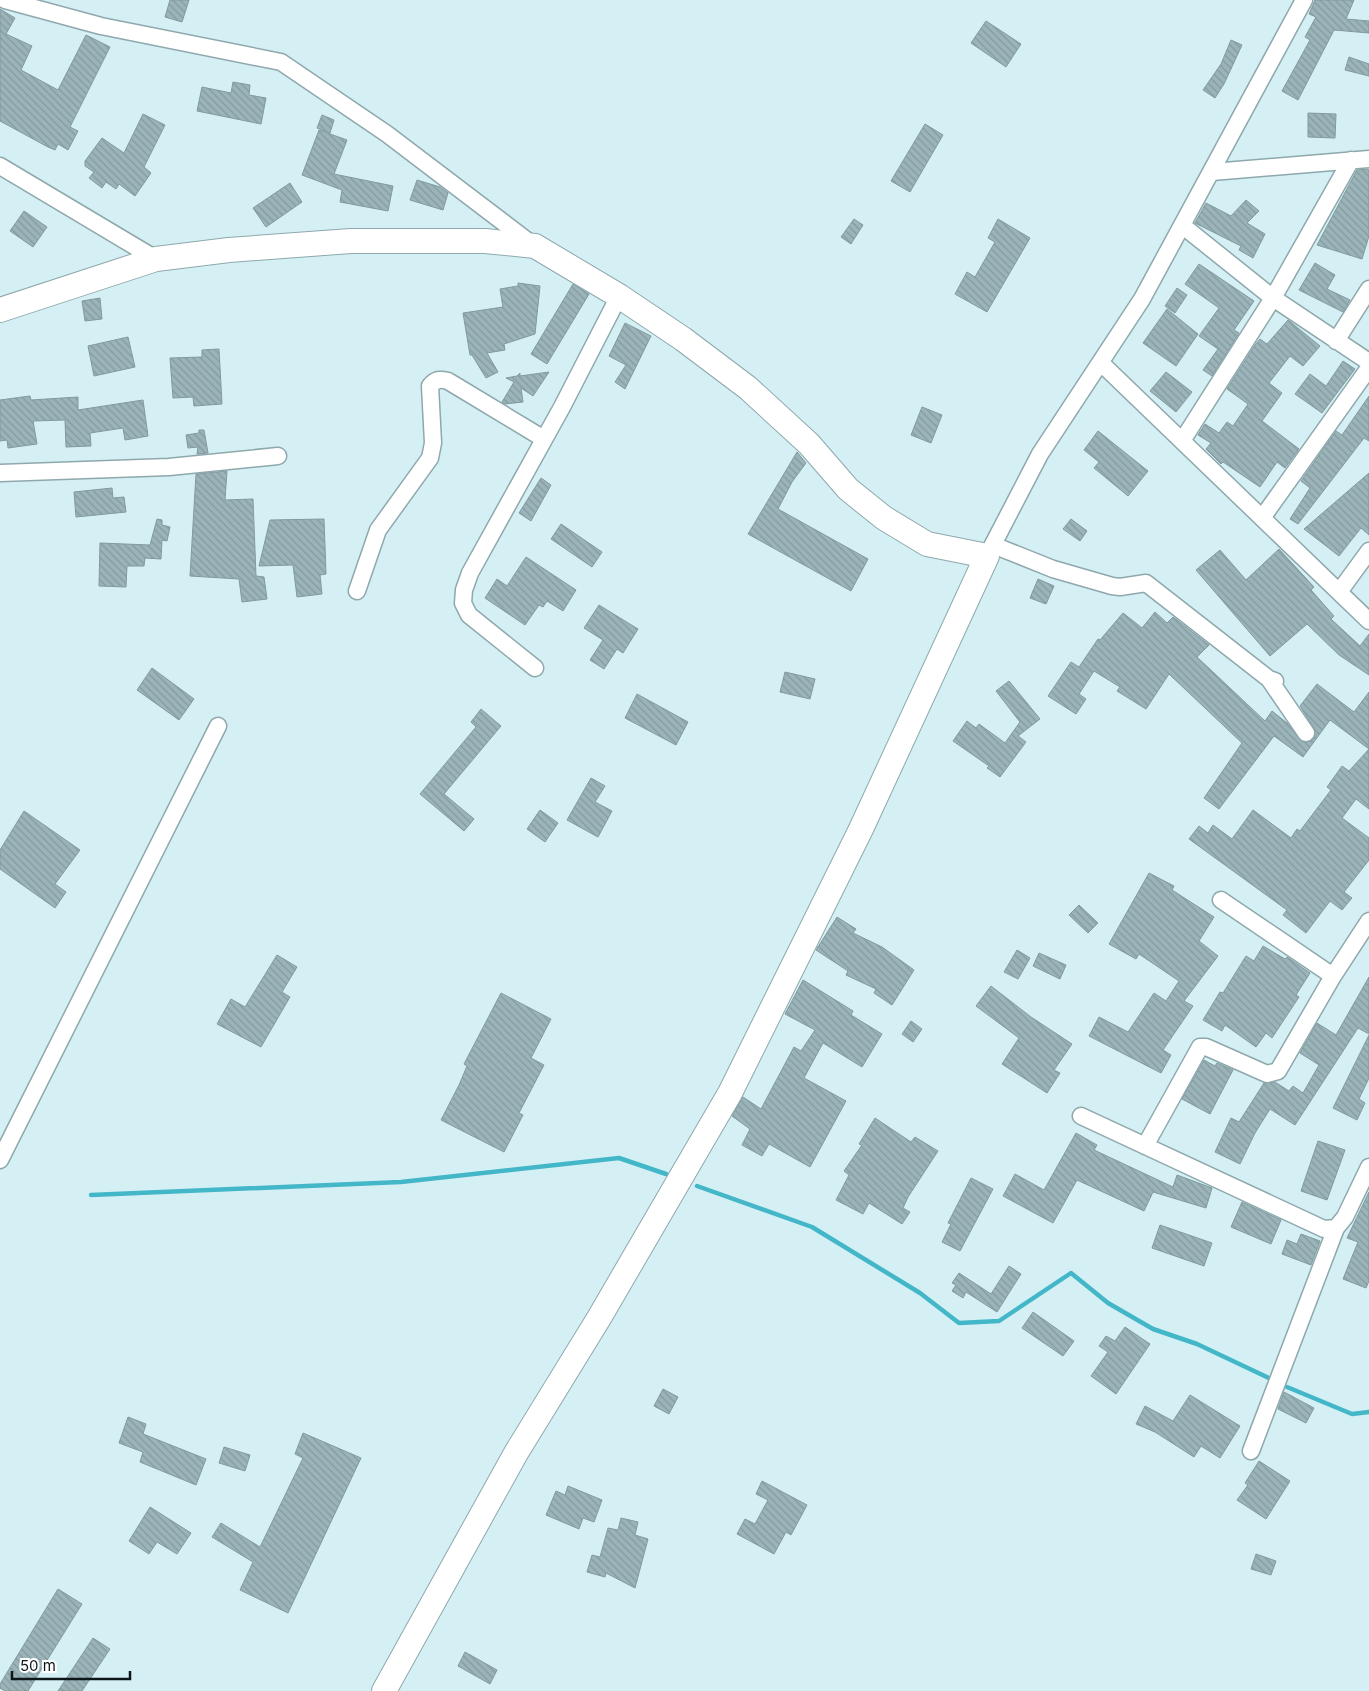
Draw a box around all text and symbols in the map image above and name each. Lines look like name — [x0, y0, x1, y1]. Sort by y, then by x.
scale bar — [12, 1648, 130, 1680]
text: 50 m — [20, 1656, 56, 1675]

